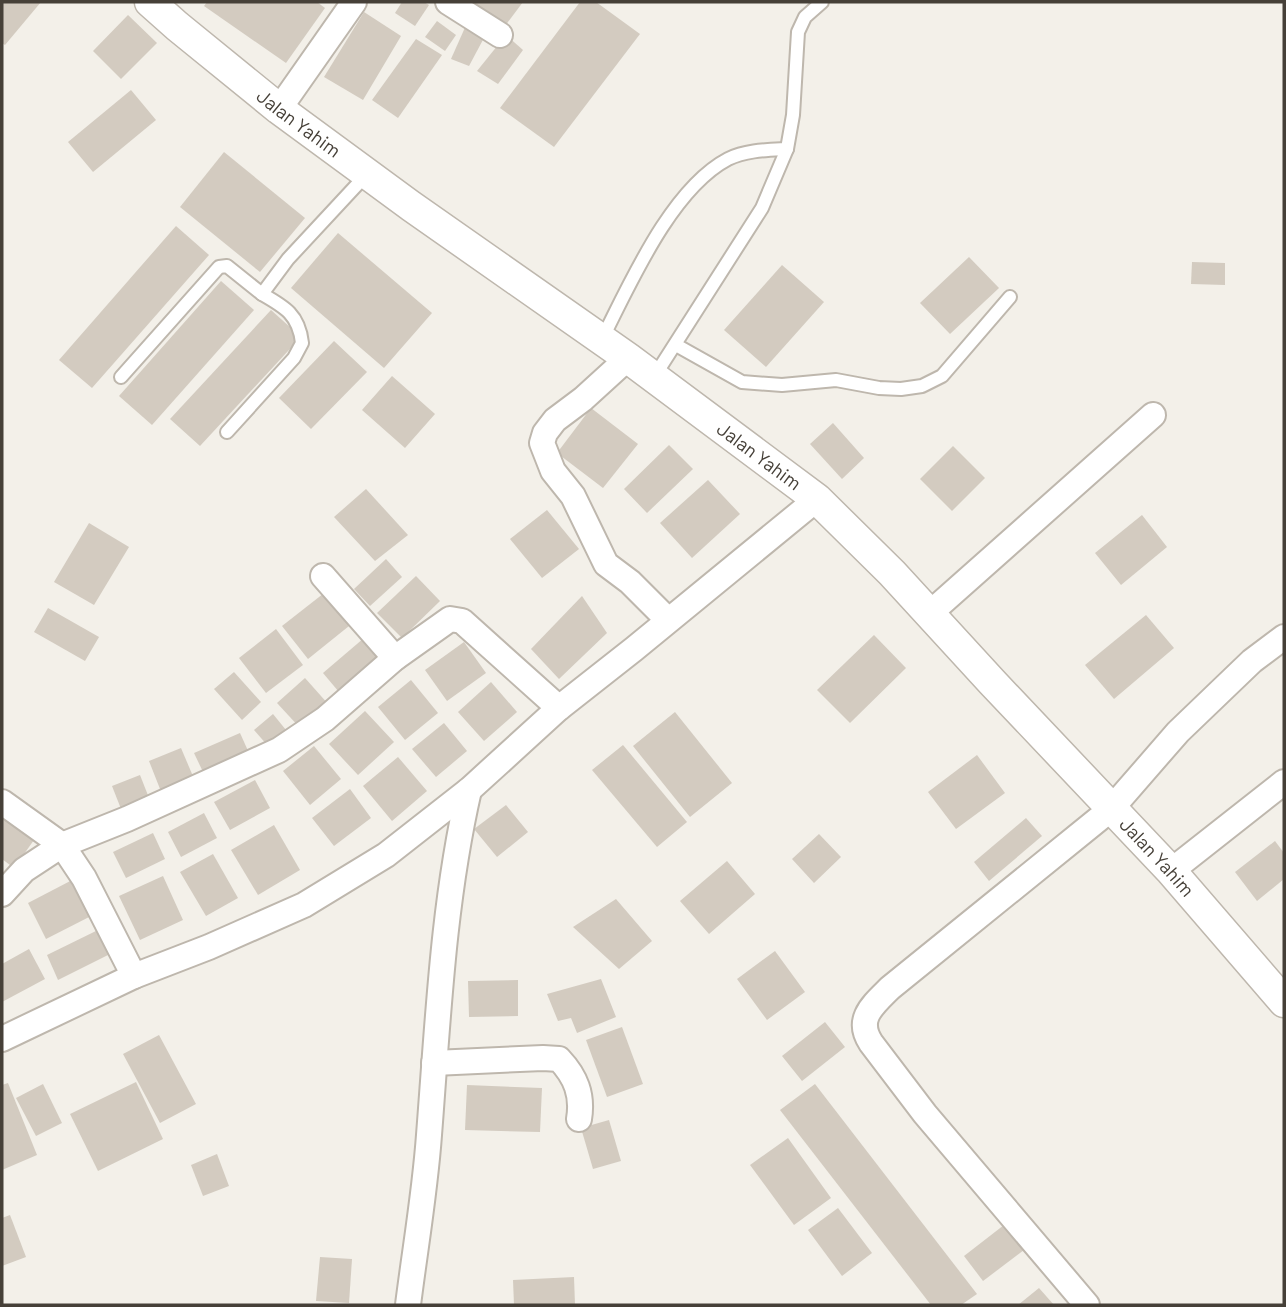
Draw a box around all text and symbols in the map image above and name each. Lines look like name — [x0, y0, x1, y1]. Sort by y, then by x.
street label: Jalan Yahim — [252, 84, 346, 162]
street label: Jalan Yahim — [713, 417, 806, 494]
street label: Jalan Yahim — [1115, 812, 1200, 901]

